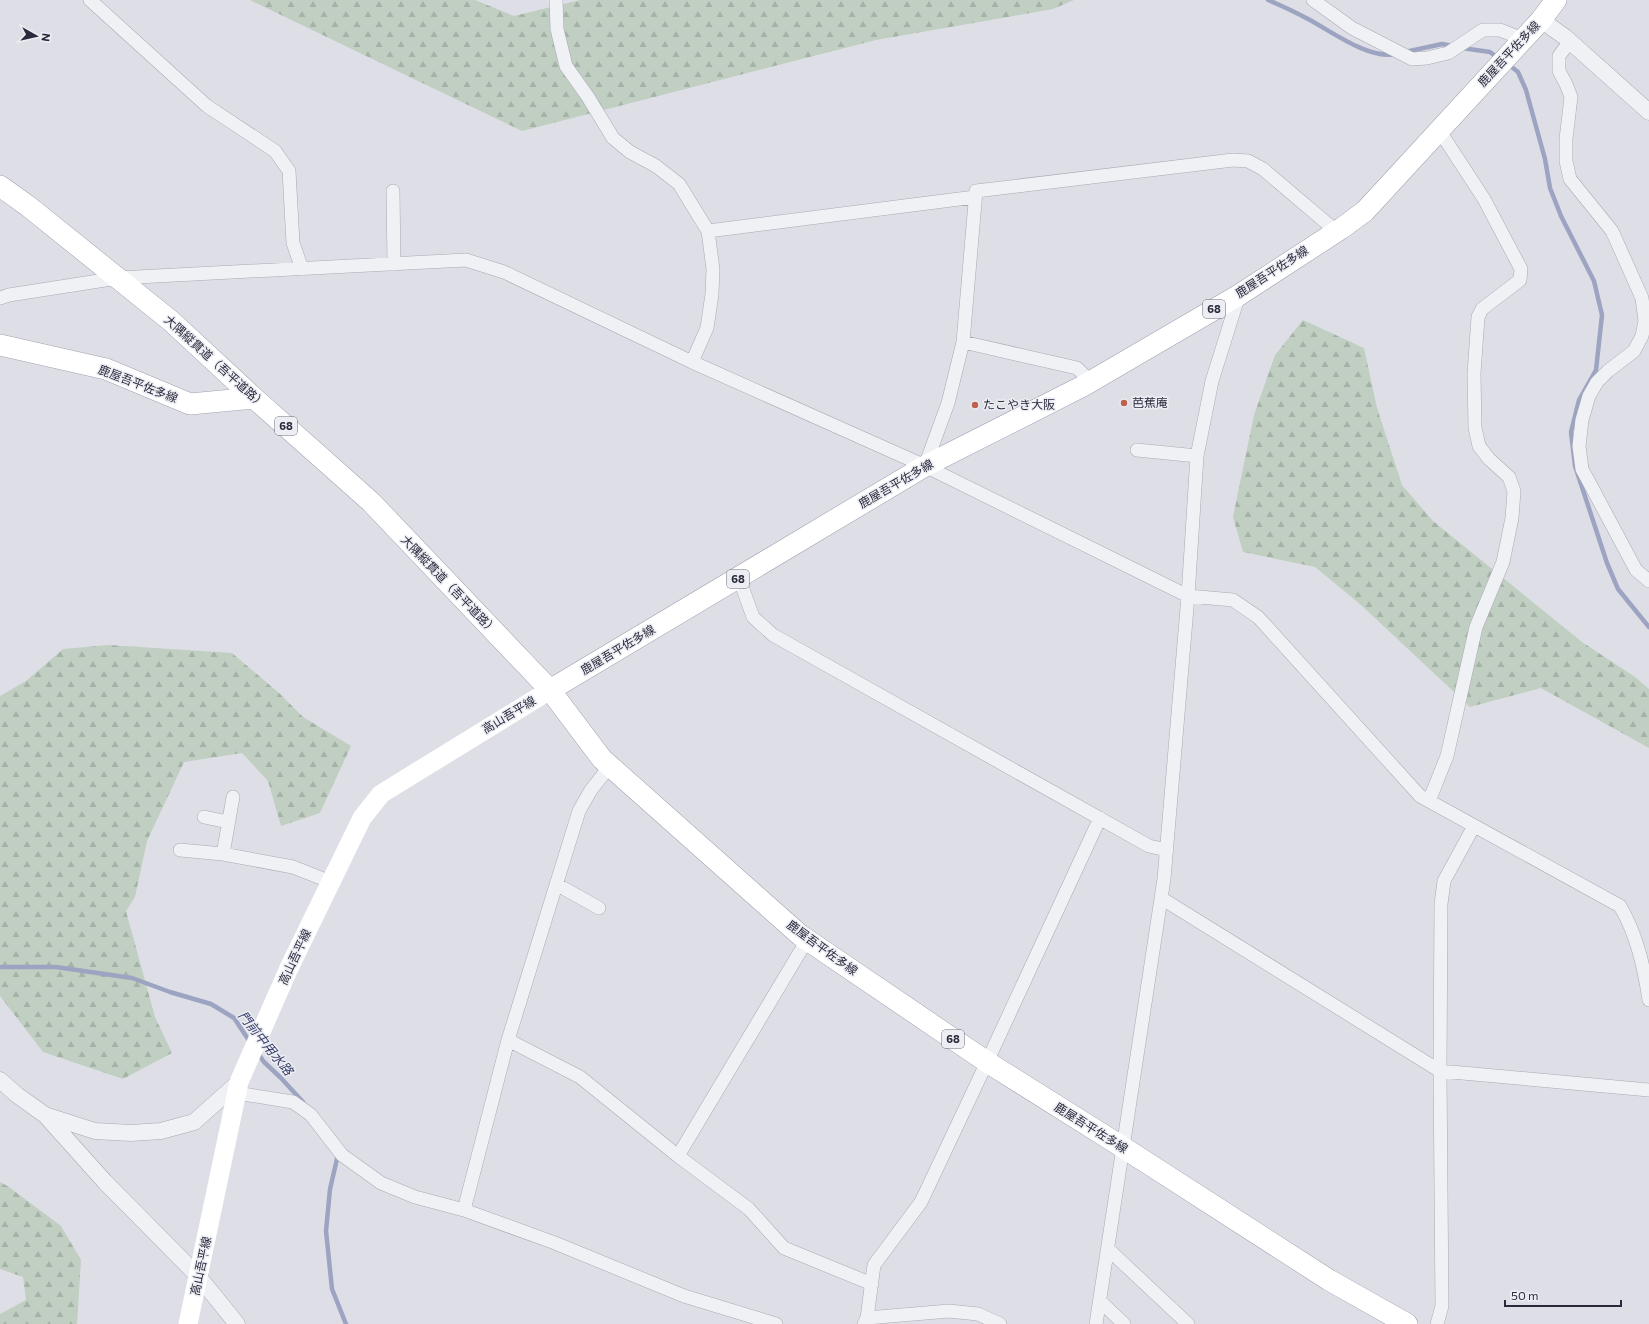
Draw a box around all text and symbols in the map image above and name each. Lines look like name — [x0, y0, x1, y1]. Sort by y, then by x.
north arrow — [16, 16, 56, 56]
street label: 鹿屋吾平佐多線 — [1474, 18, 1542, 89]
text: N — [39, 32, 53, 42]
street label: 鹿屋吾平佐多線 — [1232, 242, 1310, 300]
road number: 68 — [1203, 300, 1225, 318]
street label: 大隅縦貫道（吾平道路） — [162, 312, 269, 411]
street label: 鹿屋吾平佐多線 — [97, 361, 180, 405]
place label: 芭蕉庵 — [1132, 395, 1168, 409]
place label: たこやき大阪 — [983, 397, 1055, 411]
marker: 芭蕉庵 — [1119, 398, 1129, 408]
marker: たこやき大阪 — [970, 400, 980, 410]
road number: 68 — [275, 417, 297, 435]
street label: 鹿屋吾平佐多線 — [856, 456, 935, 510]
street label: 大隅縦貫道（吾平道路） — [399, 532, 501, 637]
road number: 68 — [727, 570, 749, 588]
street label: 鹿屋吾平佐多線 — [578, 622, 657, 677]
street label: 高山吾平線 — [479, 693, 538, 736]
street label: 鹿屋吾平佐多線 — [784, 917, 861, 978]
street label: 高山吾平線 — [275, 926, 313, 987]
water label: 門前中用水路 — [235, 1008, 297, 1079]
road number: 68 — [942, 1030, 964, 1048]
street label: 鹿屋吾平佐多線 — [1052, 1099, 1131, 1155]
street label: 高山吾平線 — [187, 1235, 213, 1297]
scale bar — [1505, 1282, 1621, 1308]
text: 50 m — [1511, 1288, 1539, 1302]

